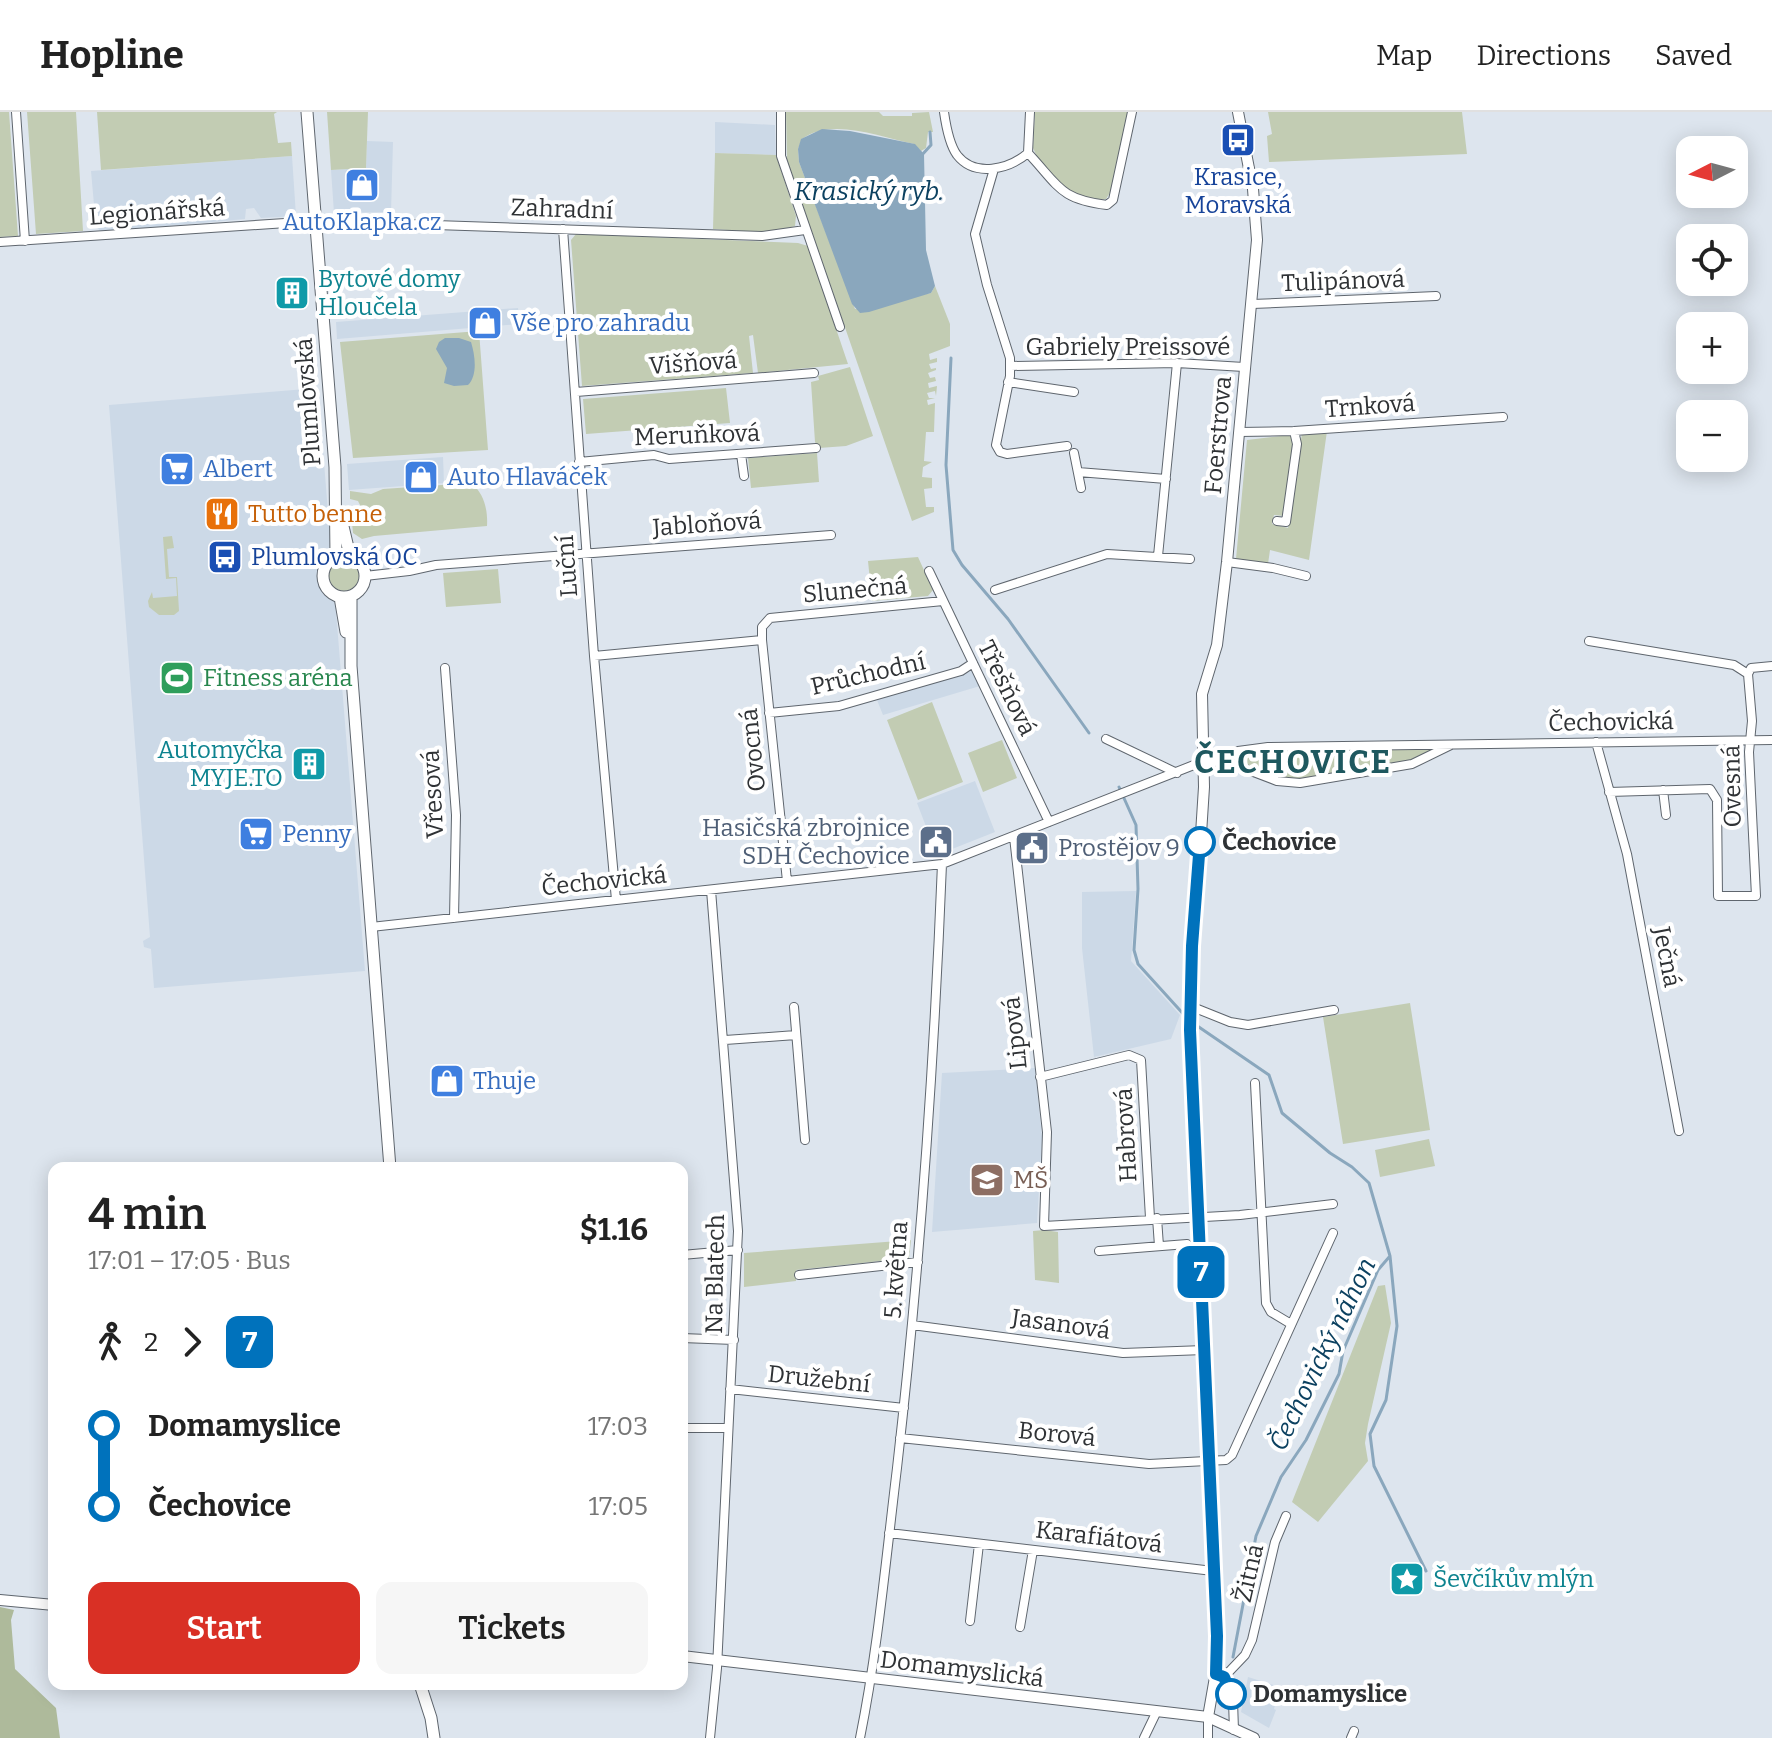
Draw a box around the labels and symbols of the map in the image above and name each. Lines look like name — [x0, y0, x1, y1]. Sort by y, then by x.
bus stop icon: Krasice, Moravská — [1219, 121, 1257, 159]
north arrow — [1676, 136, 1748, 208]
place label: Krasice, Moravská — [1185, 163, 1291, 219]
shop icon: AutoKlapka.cz — [343, 166, 381, 204]
water label: Krasický ryb. — [794, 176, 944, 207]
street label: Legionářská — [88, 193, 226, 231]
street label: Zahradní — [510, 193, 614, 225]
place label: AutoKlapka.cz — [282, 208, 442, 236]
place label: Bytové domy Hloučela — [318, 265, 461, 321]
street label: Tulipánová — [1281, 265, 1405, 297]
building icon: Bytové domy Hloučela — [273, 274, 311, 312]
shop icon: Vše pro zahradu — [466, 304, 504, 342]
place label: Vše pro zahradu — [511, 309, 690, 337]
street label: Gabriely Preissové — [1025, 333, 1231, 361]
street label: Plumlovská — [290, 337, 326, 467]
street label: Višňová — [648, 346, 738, 380]
street label: Foerstrova — [1199, 375, 1237, 495]
street label: Trnková — [1324, 389, 1416, 423]
street label: Meruňková — [633, 419, 761, 451]
supermarket icon: Albert — [158, 450, 196, 488]
place label: Albert — [203, 455, 273, 483]
shop icon: Auto Hlaváček — [402, 458, 440, 496]
place label: Auto Hlaváček — [447, 463, 608, 491]
restaurant icon: Tutto benne — [203, 495, 241, 533]
place label: Tutto benne — [248, 500, 383, 528]
street label: Jabloňová — [651, 506, 762, 542]
street label: Luční — [551, 534, 583, 598]
bus stop icon: Plumlovská OC — [206, 538, 244, 576]
place label: Plumlovská OC — [251, 543, 418, 571]
street label: Slunečná — [802, 571, 908, 609]
street label: Třešňová — [972, 636, 1042, 740]
street label: Průchodní — [808, 647, 928, 701]
sports icon: Fitness aréna — [158, 659, 196, 697]
place label: Fitness aréna — [203, 664, 353, 692]
street label: Čechovická — [1548, 706, 1674, 737]
street label: Ovocná — [735, 707, 771, 793]
place label: Automyčka MYJE.TO — [157, 736, 283, 792]
district label: ČECHOVICE — [1194, 741, 1392, 781]
street label: Ovesná — [1717, 744, 1747, 828]
building icon: Automyčka MYJE.TO — [290, 745, 328, 783]
street label: Vřesová — [417, 749, 449, 839]
place label: Hasičská zbrojnice SDH Čechovice — [702, 814, 910, 870]
supermarket icon: Penny — [237, 815, 275, 853]
place label: Penny — [282, 820, 352, 848]
public building icon: Hasičská zbrojnice SDH Čechovice — [917, 823, 955, 861]
marker: Čechovice — [1185, 827, 1215, 857]
place label: Čechovice — [1222, 827, 1337, 856]
public building icon: Prostějov 9 — [1013, 829, 1051, 867]
place label: Prostějov 9 — [1058, 834, 1180, 862]
street label: Čechovická — [540, 860, 668, 901]
street label: Ječná — [1647, 923, 1687, 990]
street label: Lipová — [997, 995, 1033, 1071]
shop icon: Thuje — [428, 1062, 466, 1100]
place label: Thuje — [473, 1067, 536, 1095]
street label: Habrová — [1110, 1087, 1142, 1183]
school or university icon: MŠ — [968, 1161, 1006, 1199]
place label: MŠ — [1013, 1165, 1048, 1194]
street label: Na Blatech — [700, 1214, 730, 1334]
street label: 5. května — [879, 1220, 913, 1320]
line badge: 7 — [1175, 1246, 1227, 1298]
water label: Čechovický náhon — [1262, 1253, 1383, 1456]
street label: Jasanová — [1009, 1303, 1112, 1345]
street label: Družební — [766, 1360, 872, 1398]
street label: Borová — [1017, 1416, 1097, 1452]
street label: Karafiátová — [1034, 1515, 1164, 1559]
street label: Žitná — [1228, 1541, 1269, 1605]
place icon: Ševčíkův mlýn — [1388, 1560, 1426, 1598]
place label: Ševčíkův mlýn — [1433, 1564, 1594, 1593]
street label: Domamyslická — [879, 1645, 1045, 1693]
marker: Domamyslice — [1216, 1679, 1246, 1709]
place label: Domamyslice — [1253, 1680, 1407, 1708]

